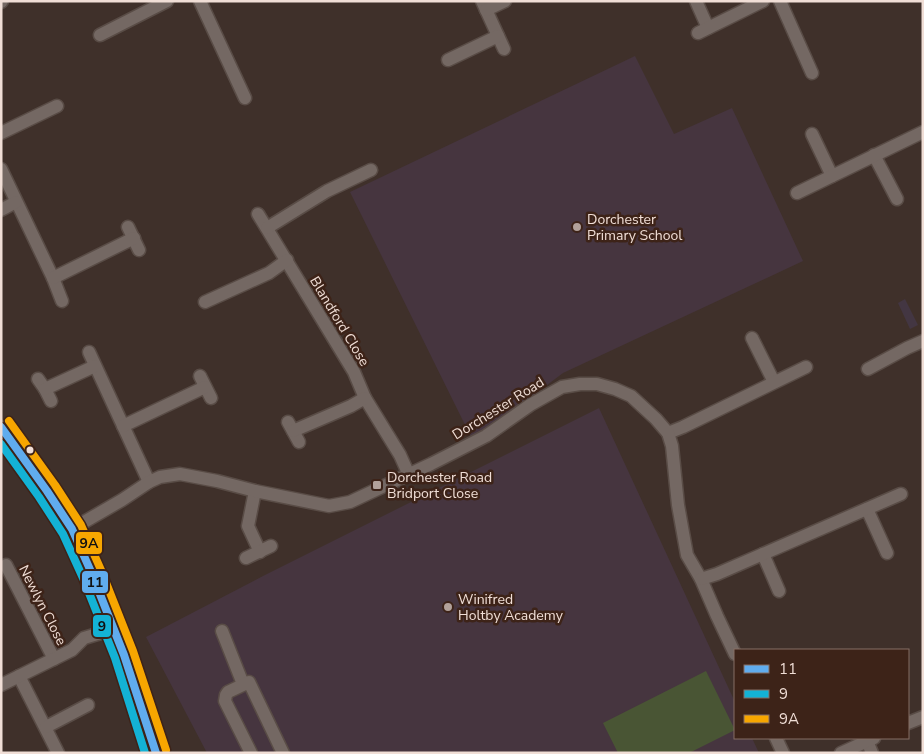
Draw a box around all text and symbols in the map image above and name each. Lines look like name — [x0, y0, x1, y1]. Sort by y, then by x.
place label: Dorchester Primary School — [587, 210, 683, 245]
marker: Dorchester Primary School — [571, 221, 583, 233]
street label: Blandford Close — [305, 273, 374, 370]
street label: Dorchester Road — [449, 373, 548, 444]
unlabelled marker — [25, 445, 35, 455]
place label: Dorchester Road Bridport Close — [387, 468, 492, 503]
marker: Dorchester Road Bridport Close — [371, 479, 383, 491]
line badge: 9A — [75, 531, 103, 555]
text: 9A — [80, 534, 99, 553]
street label: Newlyn Close — [14, 562, 71, 649]
line badge: 11 — [81, 570, 109, 594]
text: 11 — [87, 573, 103, 592]
place label: Winifred Holtby Academy — [458, 590, 564, 625]
marker: Winifred Holtby Academy — [442, 601, 454, 613]
line badge: 9 — [92, 614, 112, 638]
text: 9 — [98, 617, 106, 636]
legend — [734, 649, 909, 739]
text: 11 — [779, 659, 797, 679]
text: 9 — [779, 684, 788, 704]
text: 9A — [779, 709, 799, 729]

